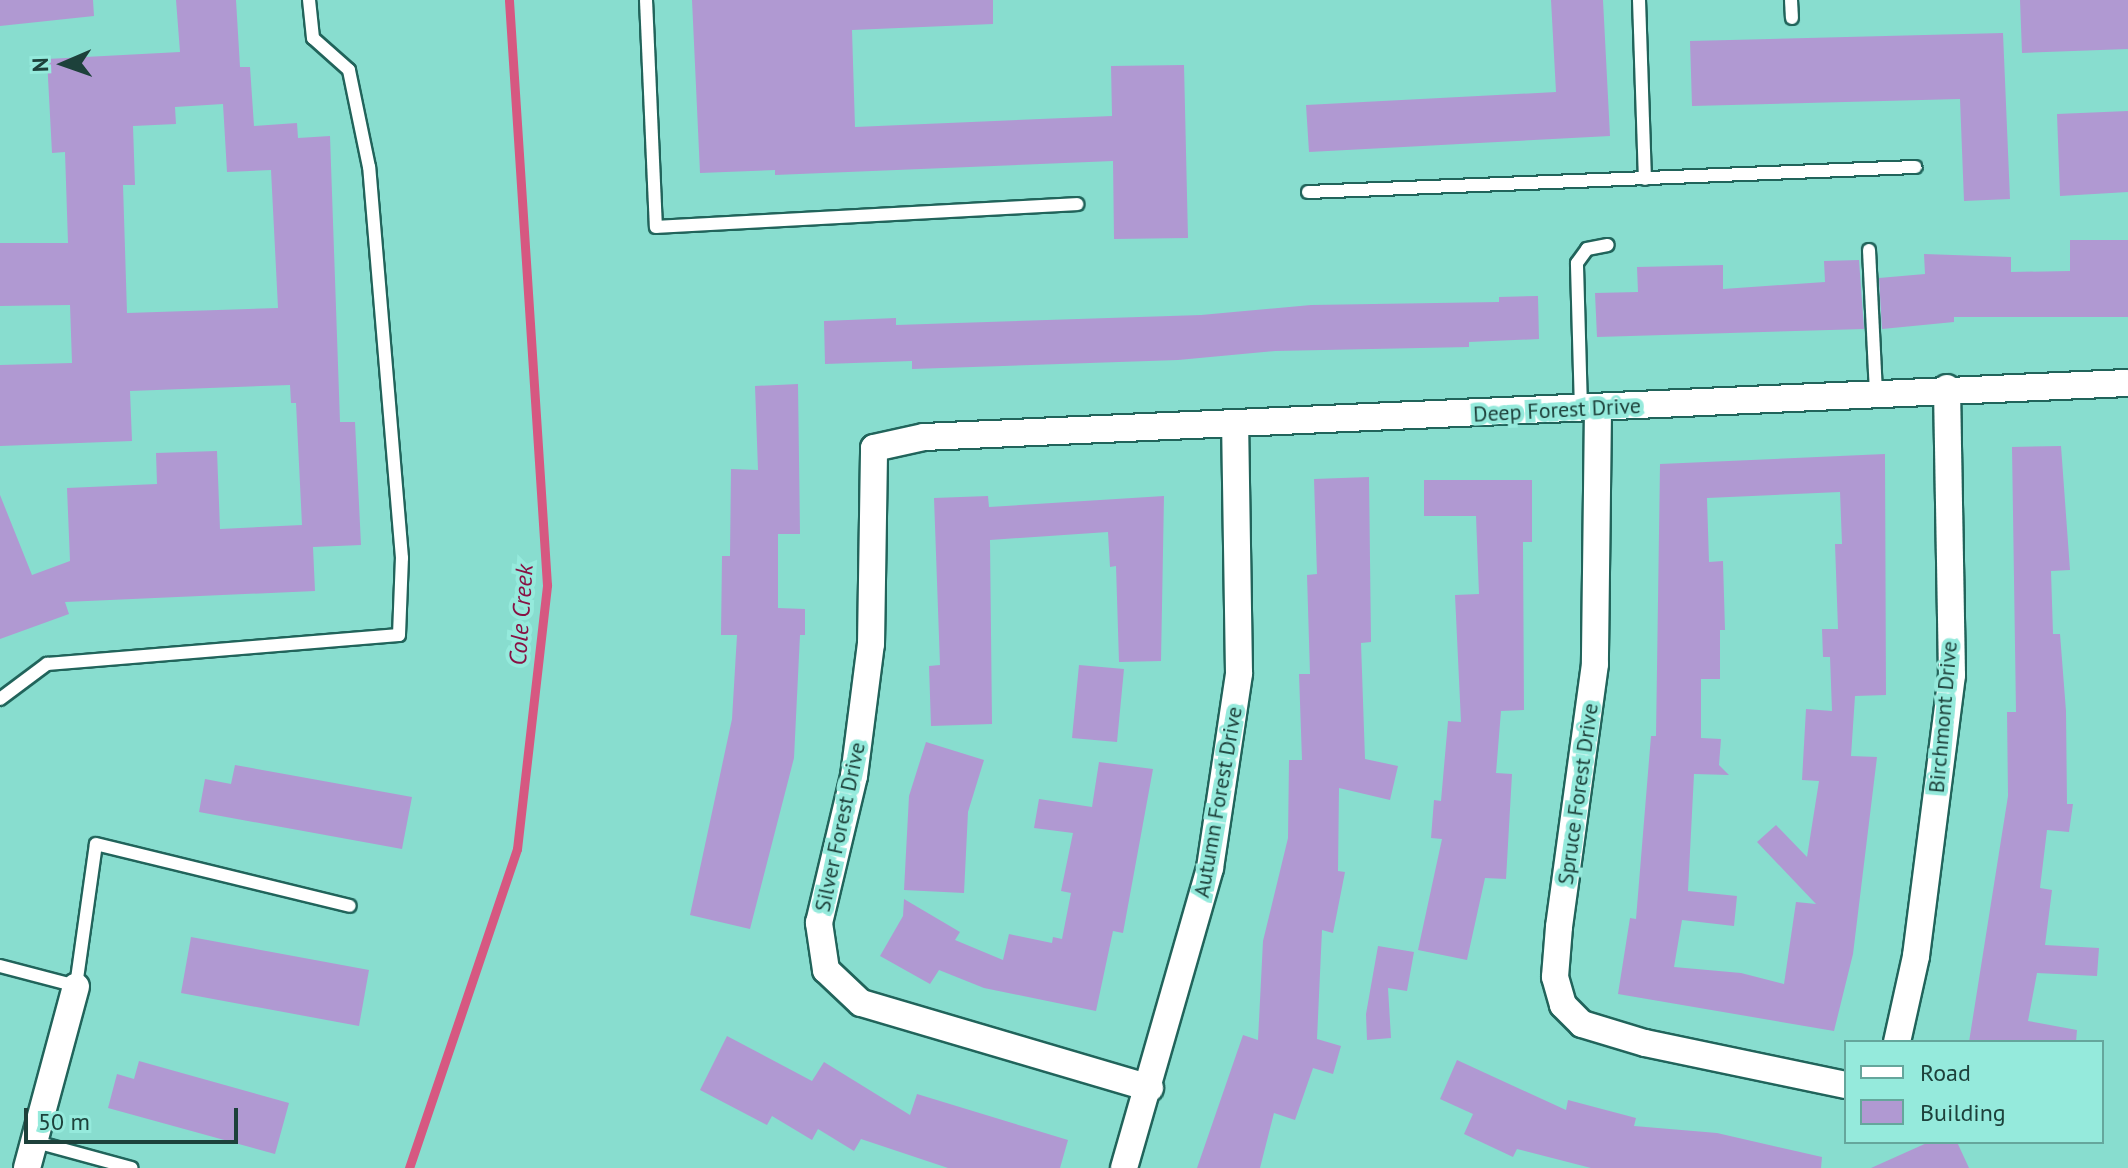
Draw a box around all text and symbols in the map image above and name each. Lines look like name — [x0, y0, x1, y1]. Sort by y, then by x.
north arrow — [24, 24, 104, 104]
text: N — [26, 57, 54, 73]
street label: Deep Forest Drive — [1472, 392, 1642, 428]
water label: Cole Creek — [503, 563, 539, 667]
street label: Birchmont Drive — [1923, 640, 1963, 794]
street label: Spruce Forest Drive — [1552, 702, 1604, 886]
street label: Autumn Forest Drive — [1188, 704, 1248, 900]
street label: Silver Forest Drive — [809, 740, 871, 914]
legend — [1844, 1040, 2104, 1144]
text: Road — [1920, 1057, 1971, 1088]
scale bar — [28, 1092, 242, 1142]
text: Building — [1920, 1097, 2006, 1128]
text: 50 m — [38, 1106, 90, 1137]

